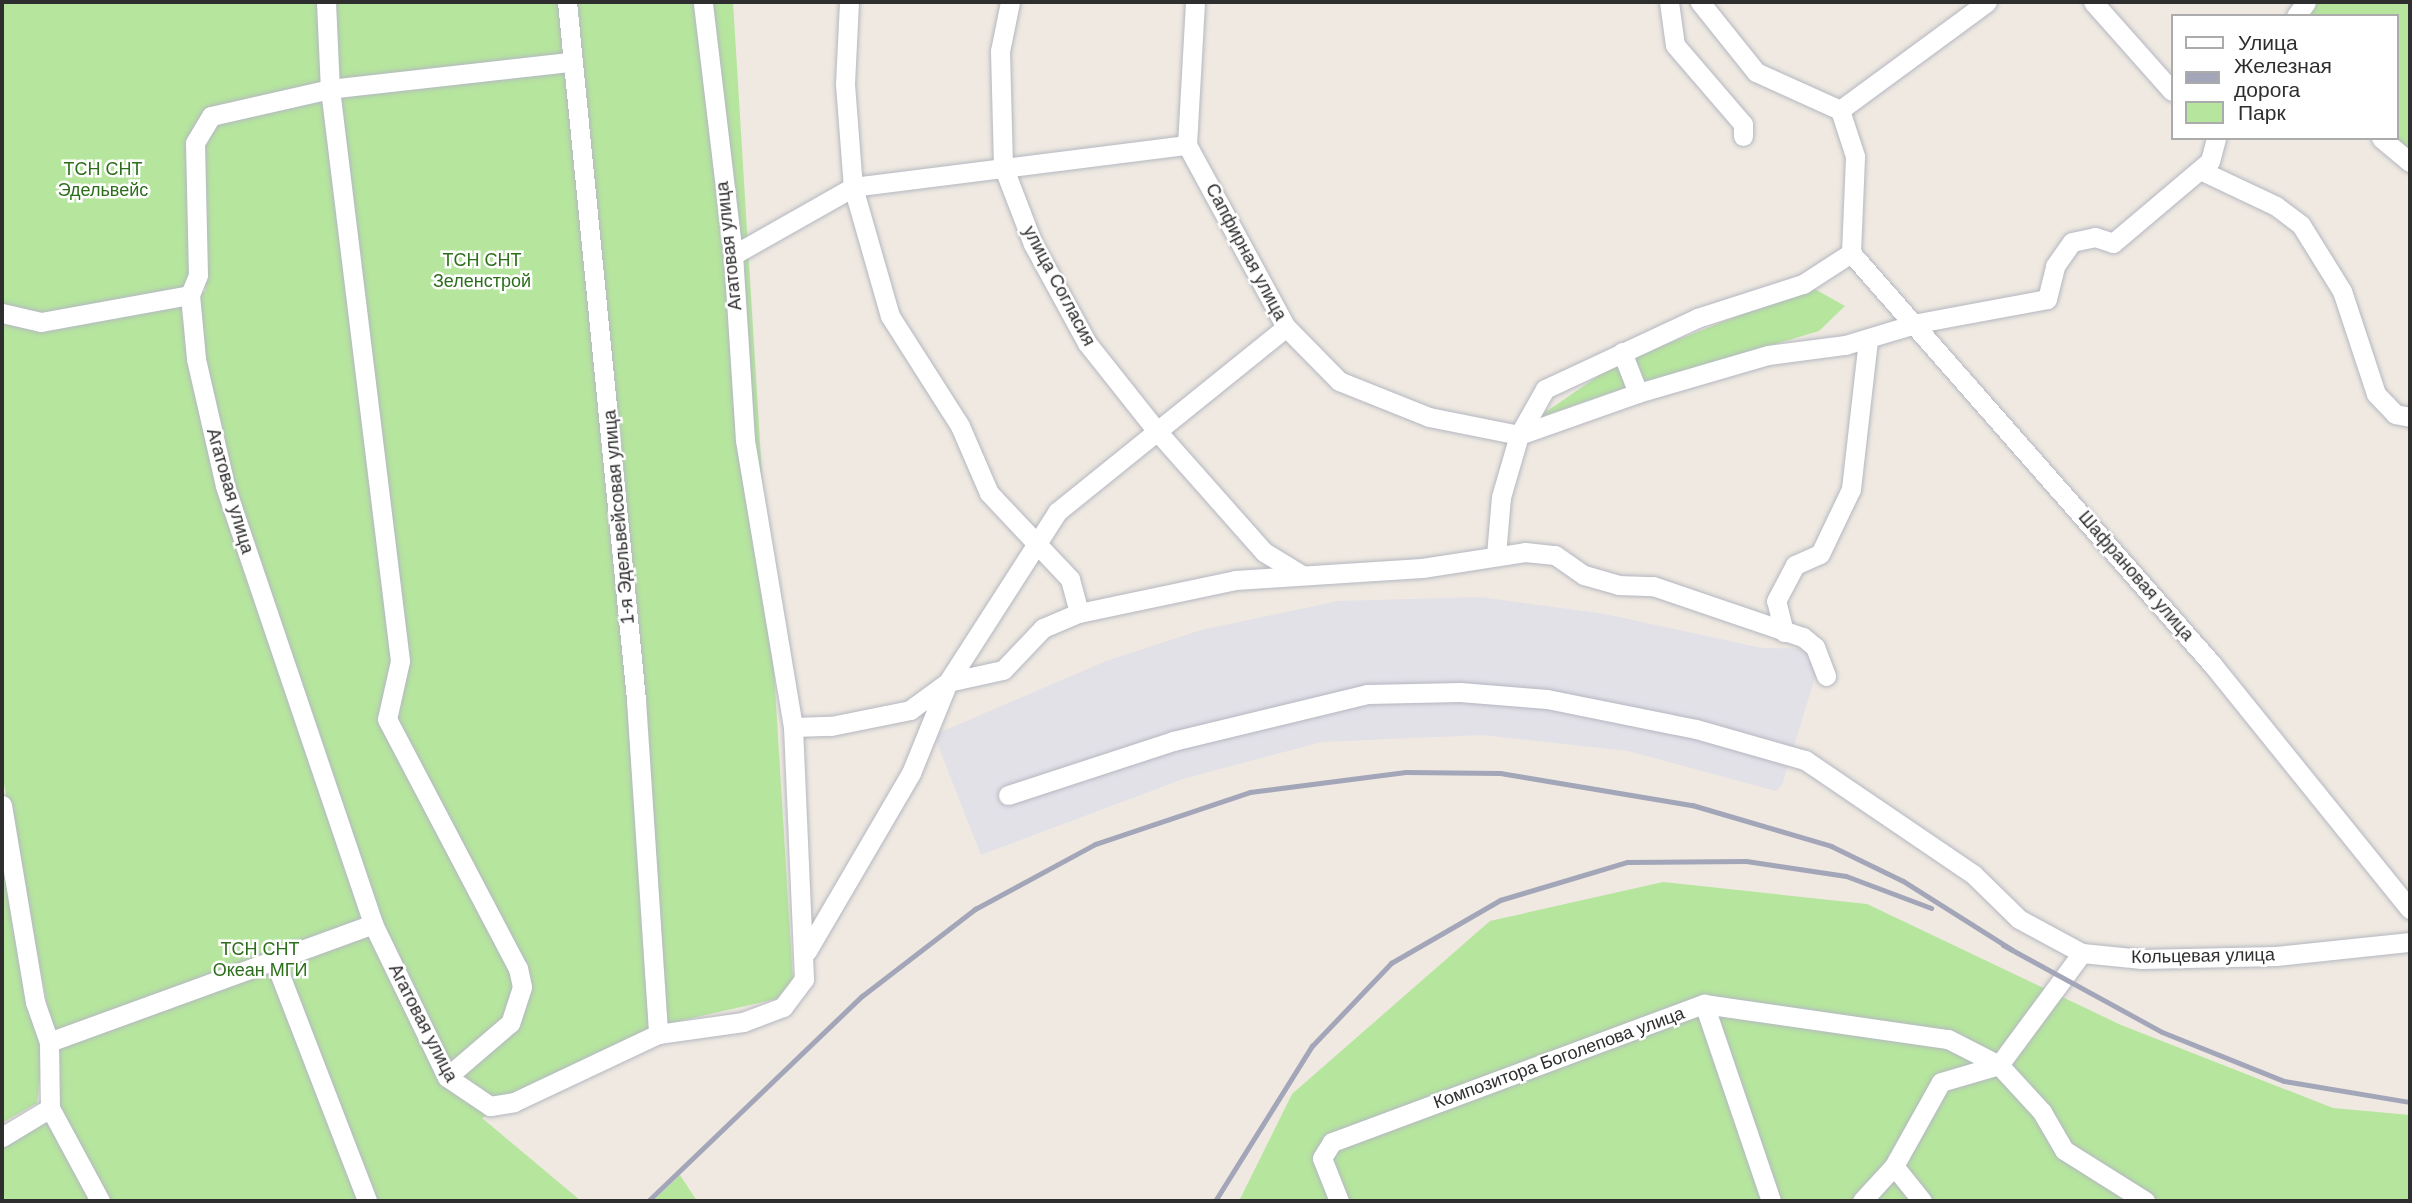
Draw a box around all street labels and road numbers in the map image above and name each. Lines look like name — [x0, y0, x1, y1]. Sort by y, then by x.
street label: Сапфирная улица — [1201, 180, 1291, 324]
street label: Агатовая улица — [711, 181, 747, 311]
street label: улица Согласия — [1018, 222, 1100, 350]
street label: 1-я Эдельвейсовая улица — [599, 409, 639, 625]
street label: Агатовая улица — [202, 426, 258, 556]
street label: Шафрановая улица — [2074, 507, 2198, 645]
street label: Кольцевая улица — [2131, 944, 2275, 968]
street label: Агатовая улица — [384, 960, 462, 1086]
street label: Композитора Боголепова улица — [1431, 1002, 1687, 1114]

